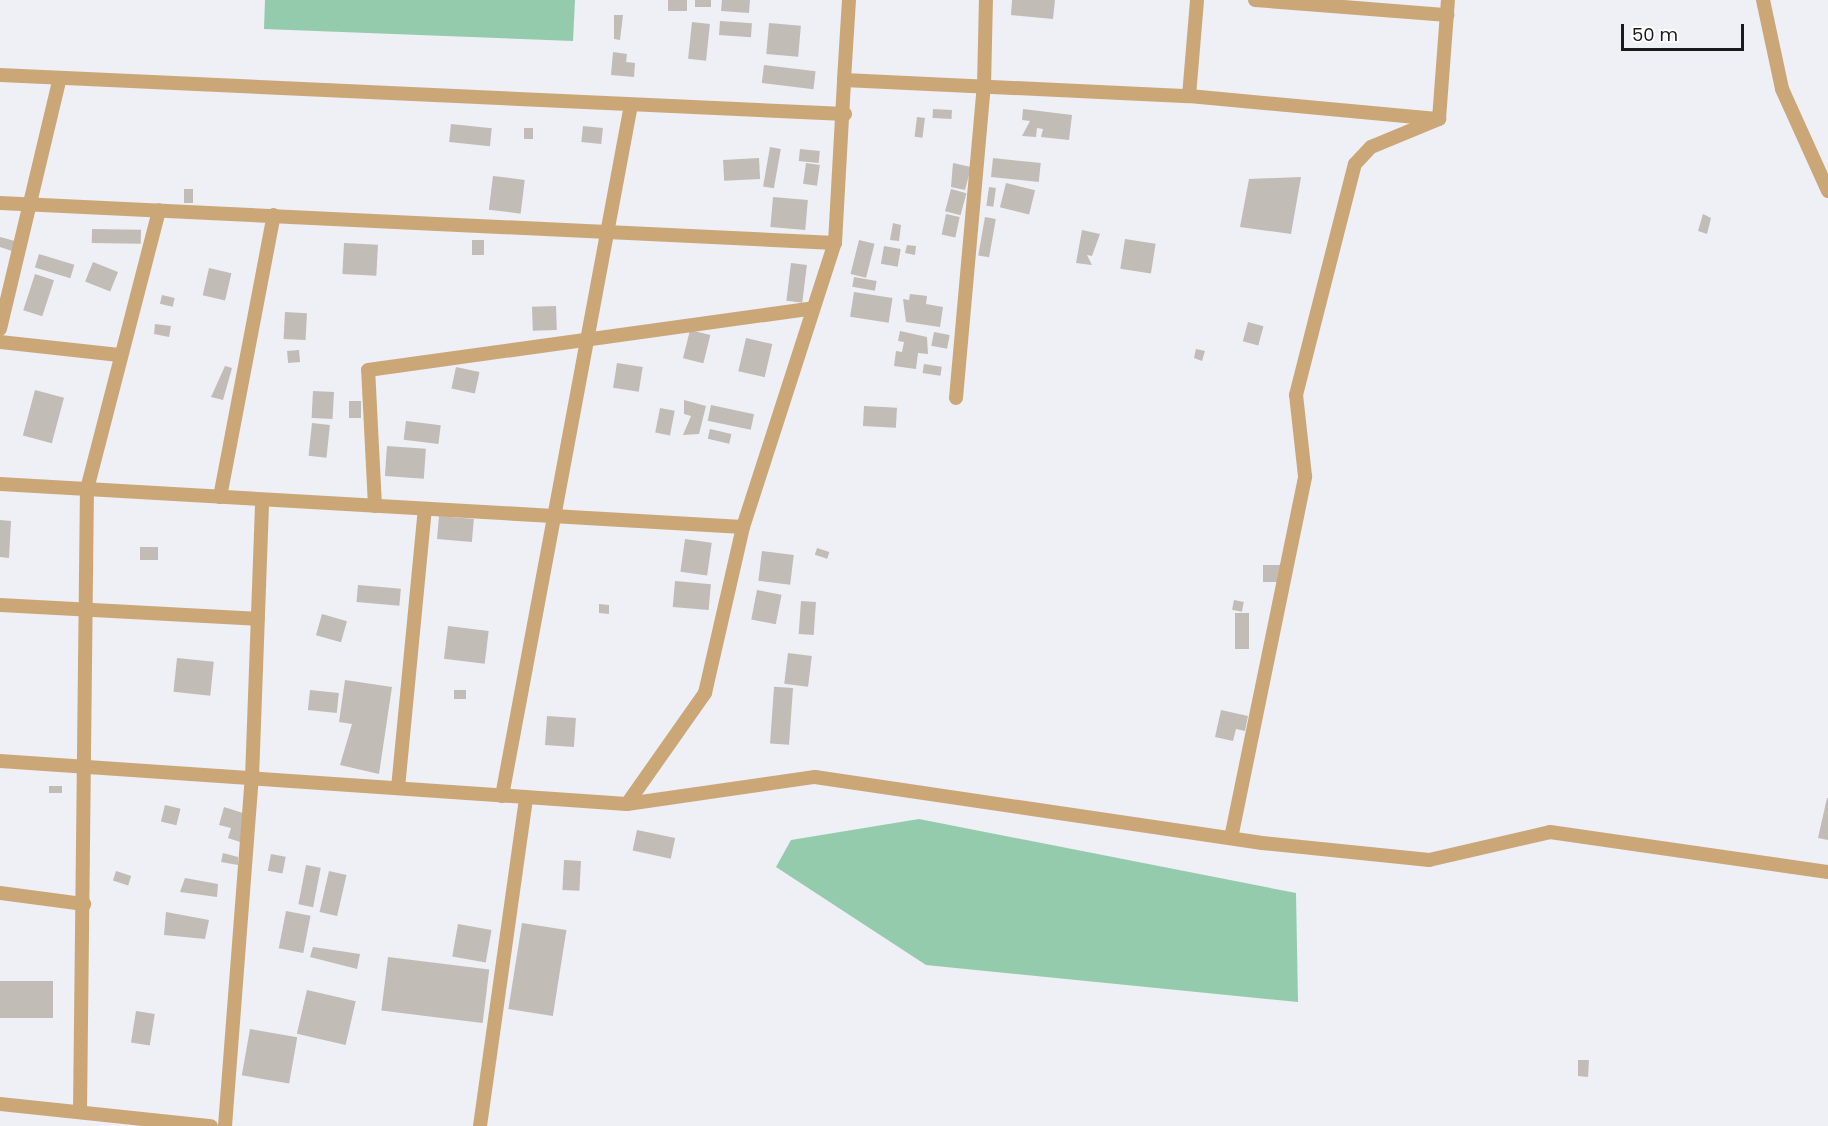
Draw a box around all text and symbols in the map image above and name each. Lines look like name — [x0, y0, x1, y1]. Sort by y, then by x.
scale bar — [1624, 12, 1747, 50]
text: 50 m — [1632, 22, 1678, 47]

